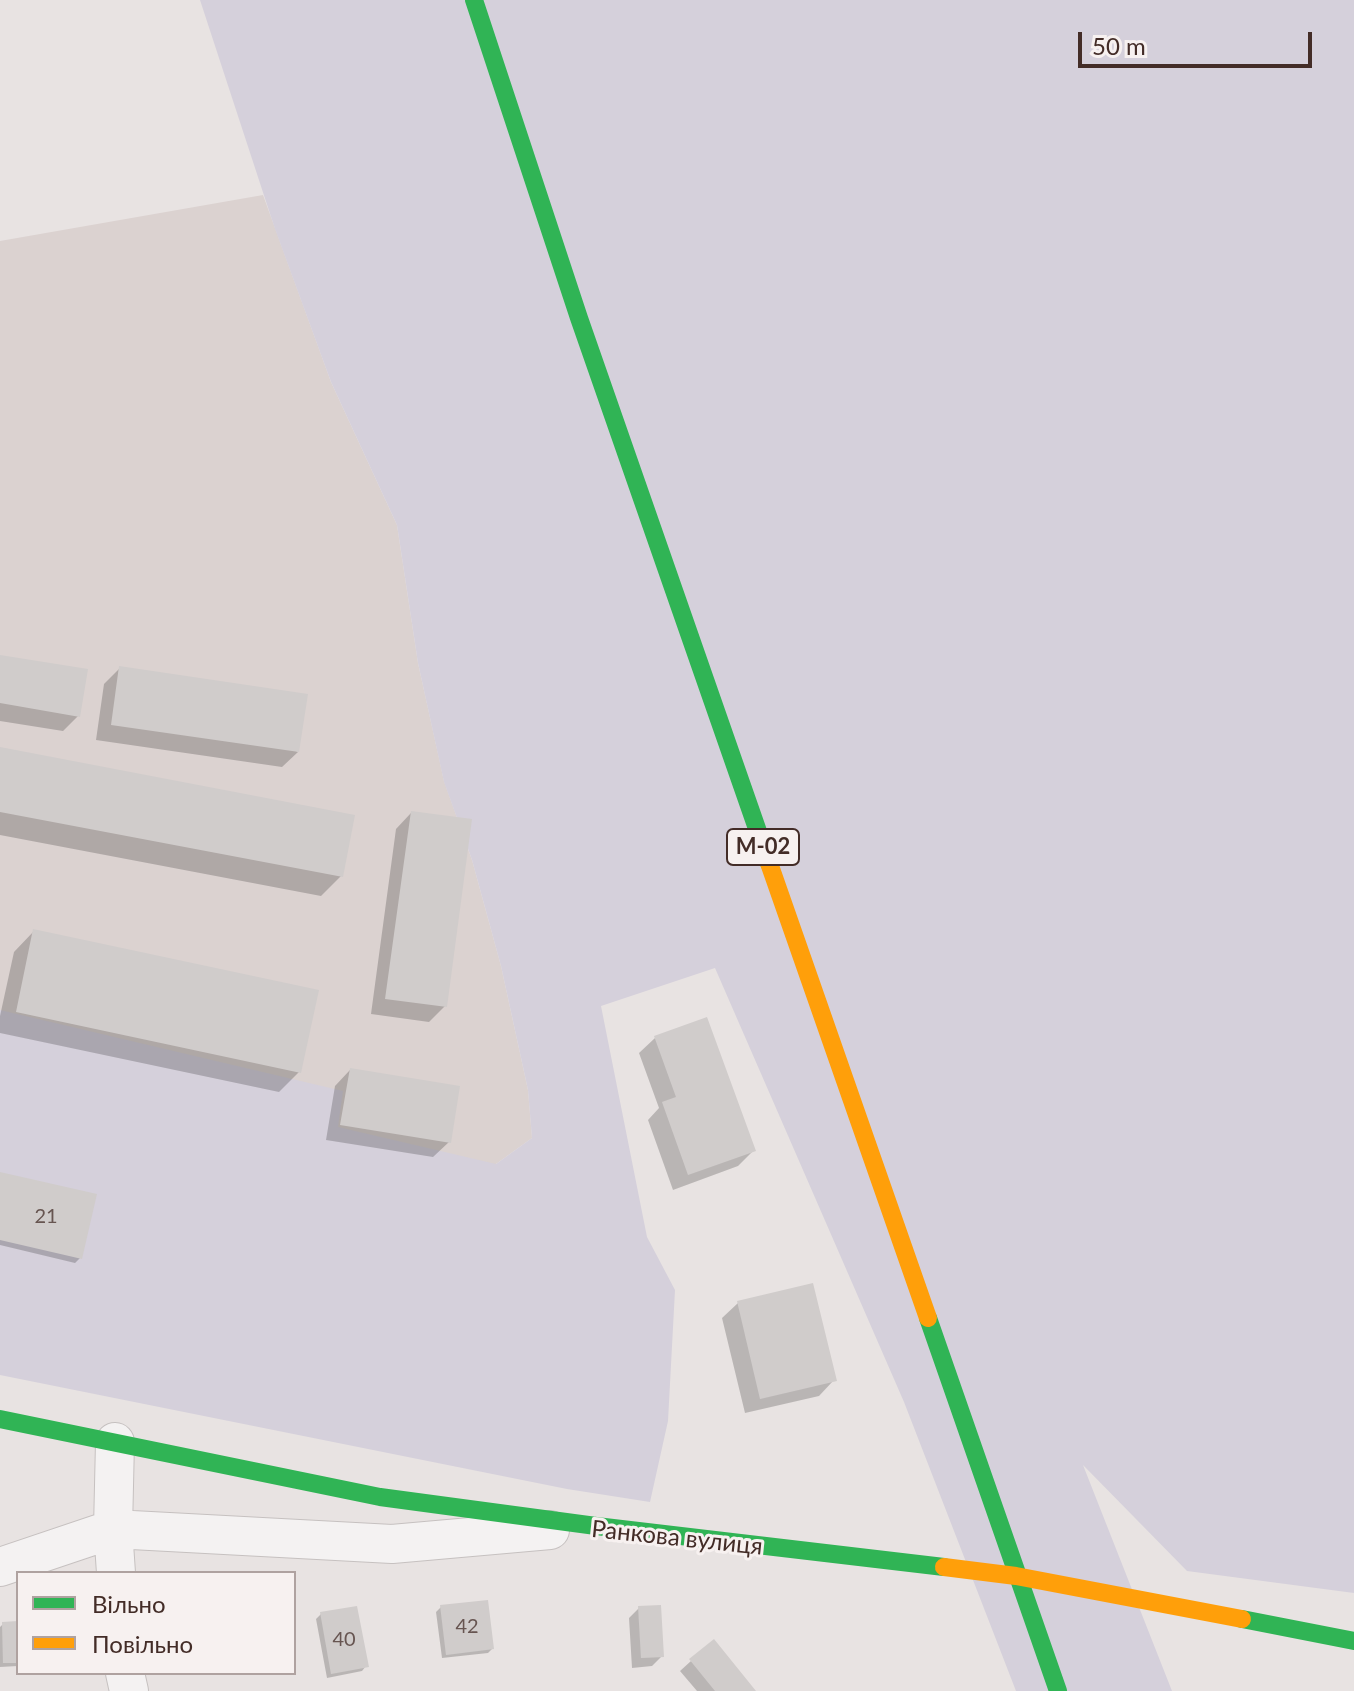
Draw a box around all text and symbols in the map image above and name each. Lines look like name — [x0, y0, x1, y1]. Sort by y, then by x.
scale bar — [1082, 16, 1316, 66]
text: 50 m — [1092, 31, 1146, 60]
road number: М-02 — [727, 829, 799, 865]
house number: 21 — [34, 1205, 58, 1229]
street label: Ранкова вулиця — [590, 1515, 764, 1561]
legend — [16, 1571, 296, 1675]
text: Вільно — [92, 1589, 166, 1618]
house number: 42 — [455, 1615, 479, 1639]
house number: 40 — [332, 1628, 356, 1652]
text: Повільно — [92, 1629, 193, 1658]

